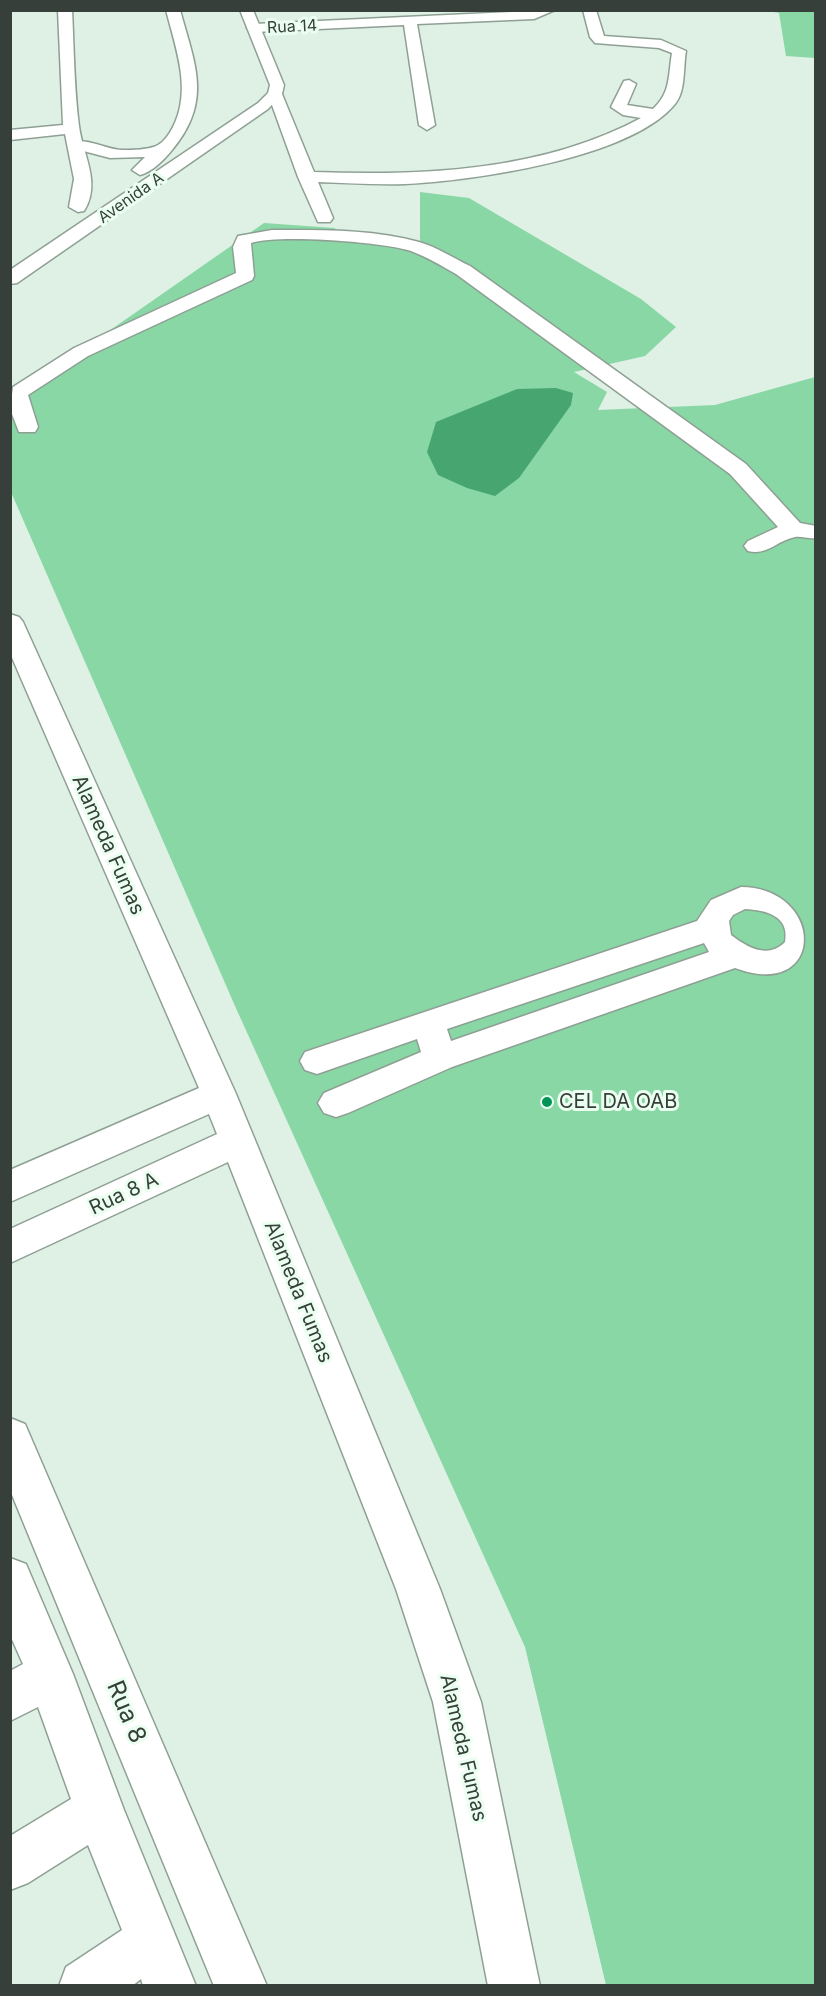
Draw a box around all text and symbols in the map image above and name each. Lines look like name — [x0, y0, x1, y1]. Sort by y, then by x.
street label: Rua 14 — [266, 16, 318, 38]
street label: Avenida A — [95, 168, 167, 228]
street label: Alameda Fumas — [66, 771, 150, 919]
place label: CEL DA OAB — [559, 1090, 677, 1114]
marker: CEL DA OAB — [540, 1095, 554, 1109]
street label: Rua 8 A — [86, 1168, 162, 1220]
street label: Alameda Fumas — [259, 1218, 337, 1366]
street label: Alameda Fumas — [434, 1672, 492, 1824]
street label: Rua 8 — [100, 1677, 152, 1747]

